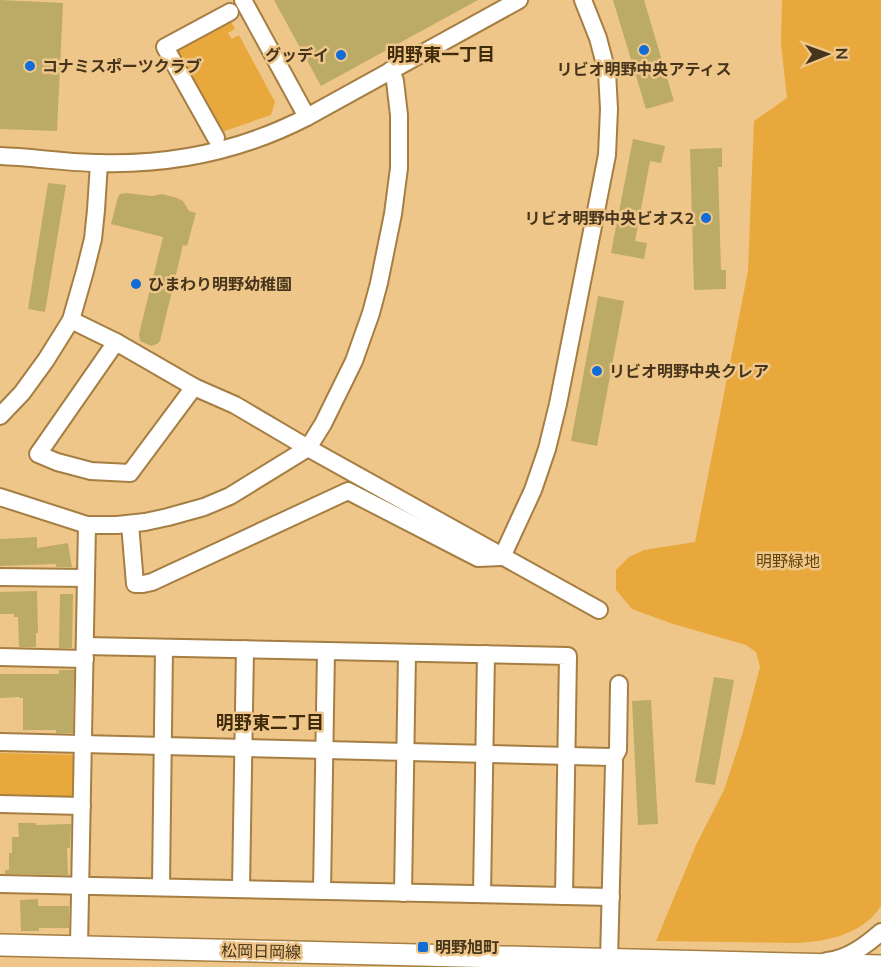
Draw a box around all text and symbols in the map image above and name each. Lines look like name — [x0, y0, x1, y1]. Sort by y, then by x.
north arrow — [797, 24, 857, 84]
district label: 明野東一丁目 — [387, 43, 495, 66]
marker: リビオ明野中央アティス — [637, 43, 651, 57]
place label: グッデイ — [265, 45, 329, 65]
marker: グッデイ — [334, 48, 348, 62]
text: N — [832, 48, 852, 60]
place label: コナミスポーツクラブ — [42, 56, 202, 76]
marker: コナミスポーツクラブ — [23, 59, 37, 73]
place label: リビオ明野中央アティス — [556, 59, 732, 79]
place label: リビオ明野中央ビオス2 — [524, 208, 694, 228]
marker: リビオ明野中央ビオス2 — [699, 211, 713, 225]
place label: ひまわり明野幼稚園 — [148, 274, 292, 294]
marker: ひまわり明野幼稚園 — [129, 277, 143, 291]
place label: リビオ明野中央クレア — [609, 361, 769, 381]
marker: リビオ明野中央クレア — [590, 364, 604, 378]
park label: 明野緑地 — [756, 551, 820, 571]
district label: 明野東二丁目 — [216, 711, 324, 734]
place label: 明野旭町 — [435, 937, 499, 957]
street label: 松岡日岡線 — [221, 940, 301, 962]
marker: 明野旭町 — [416, 940, 430, 954]

